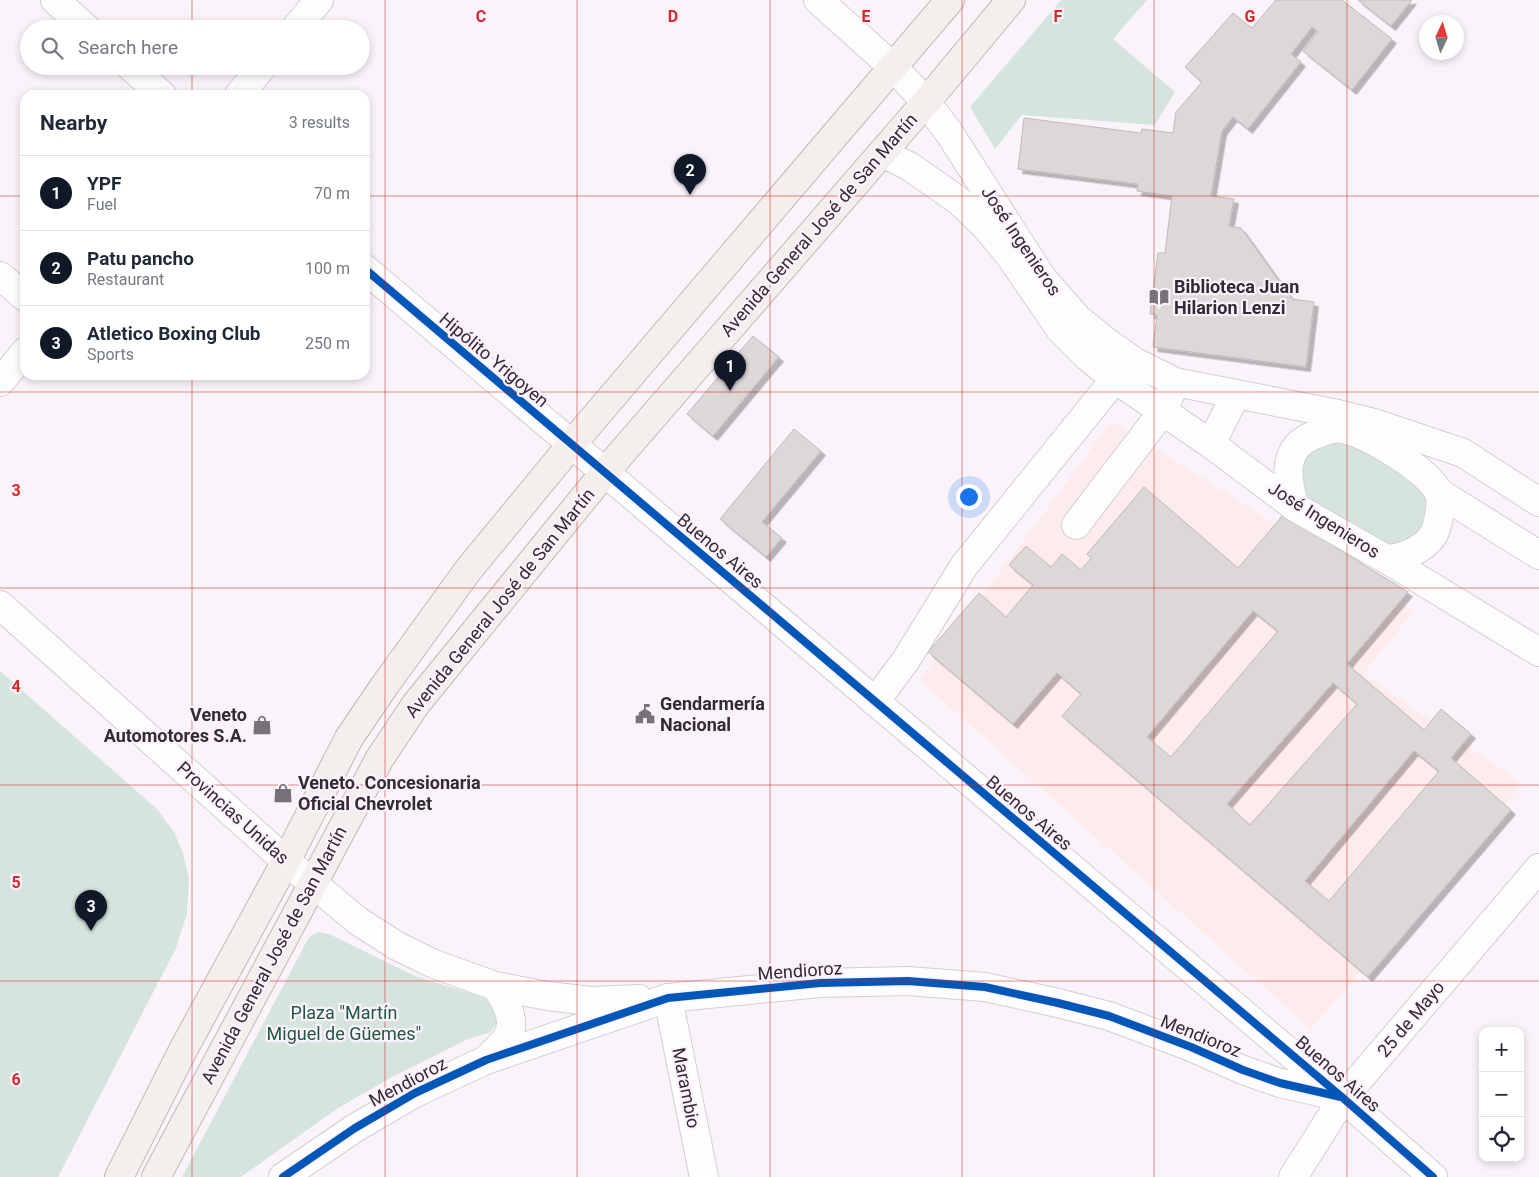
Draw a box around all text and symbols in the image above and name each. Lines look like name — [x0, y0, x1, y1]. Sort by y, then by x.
text: C — [476, 7, 486, 26]
text: D — [668, 7, 678, 26]
text: E — [862, 7, 871, 26]
text: F — [1054, 7, 1063, 26]
text: G — [1245, 7, 1256, 26]
north arrow — [1419, 15, 1464, 60]
search box — [20, 20, 370, 75]
icon: search — [38, 34, 66, 62]
text: Search here — [78, 36, 178, 59]
street label: Avenida General José de San Martín — [716, 109, 921, 341]
text: Nearby — [40, 111, 107, 135]
text: 3 results — [289, 113, 350, 132]
pin: 2 — [674, 154, 706, 195]
text: YPF — [87, 172, 121, 195]
street label: José Ingenieros — [977, 182, 1066, 299]
text: 1 — [51, 184, 61, 203]
text: 70 m — [314, 184, 350, 203]
text: Fuel — [87, 195, 117, 214]
text: Patu pancho — [87, 247, 194, 270]
text: 2 — [51, 259, 61, 278]
text: 100 m — [305, 259, 350, 278]
text: Restaurant — [87, 270, 164, 289]
place label: Biblioteca Juan Hilarion Lenzi — [1174, 276, 1299, 318]
library icon: Biblioteca Juan Hilarion Lenzi — [1148, 286, 1170, 308]
street label: Hipólito Yrigoyen — [436, 308, 553, 411]
text: Atletico Boxing Club — [87, 322, 261, 345]
text: 3 — [51, 334, 61, 353]
text: 250 m — [305, 334, 350, 353]
text: Sports — [87, 345, 134, 364]
pin: 1 — [714, 350, 746, 391]
street label: José Ingenieros — [1265, 477, 1384, 562]
text: 3 — [11, 481, 21, 500]
street label: Avenida General José de San Martín — [401, 484, 599, 721]
your location — [956, 484, 982, 510]
street label: Buenos Aires — [673, 509, 767, 593]
text: 4 — [11, 677, 21, 696]
place label: Gendarmería Nacional — [660, 693, 765, 735]
public building icon: Gendarmería Nacional — [634, 703, 656, 725]
place label: Veneto Automotores S.A. — [104, 704, 247, 746]
shop icon: Veneto Automotores S.A. — [251, 714, 273, 736]
street label: Provincias Unidas — [173, 757, 294, 868]
street label: Buenos Aires — [982, 771, 1076, 855]
place label: Veneto. Concesionaria Oficial Chevrolet — [298, 772, 481, 814]
shop icon: Veneto. Concesionaria Oficial Chevrolet — [272, 782, 294, 804]
street label: Avenida General José de San Martín — [197, 822, 351, 1087]
text: 5 — [11, 873, 21, 892]
pin: 3 — [75, 890, 107, 931]
street label: Mendioroz — [757, 957, 843, 984]
street label: 25 de Mayo — [1373, 976, 1449, 1061]
park label: Plaza "Martín Miguel de Güemes" — [267, 1002, 421, 1044]
street label: Mendioroz — [1158, 1010, 1245, 1061]
map controls — [1479, 1027, 1524, 1162]
button: + — [1479, 1027, 1524, 1072]
street label: Buenos Aires — [1292, 1031, 1385, 1116]
street label: Marambio — [668, 1046, 705, 1130]
street label: Mendioroz — [365, 1052, 450, 1111]
text: 6 — [11, 1070, 21, 1089]
button: − — [1479, 1072, 1524, 1117]
button: locate — [1479, 1117, 1524, 1162]

